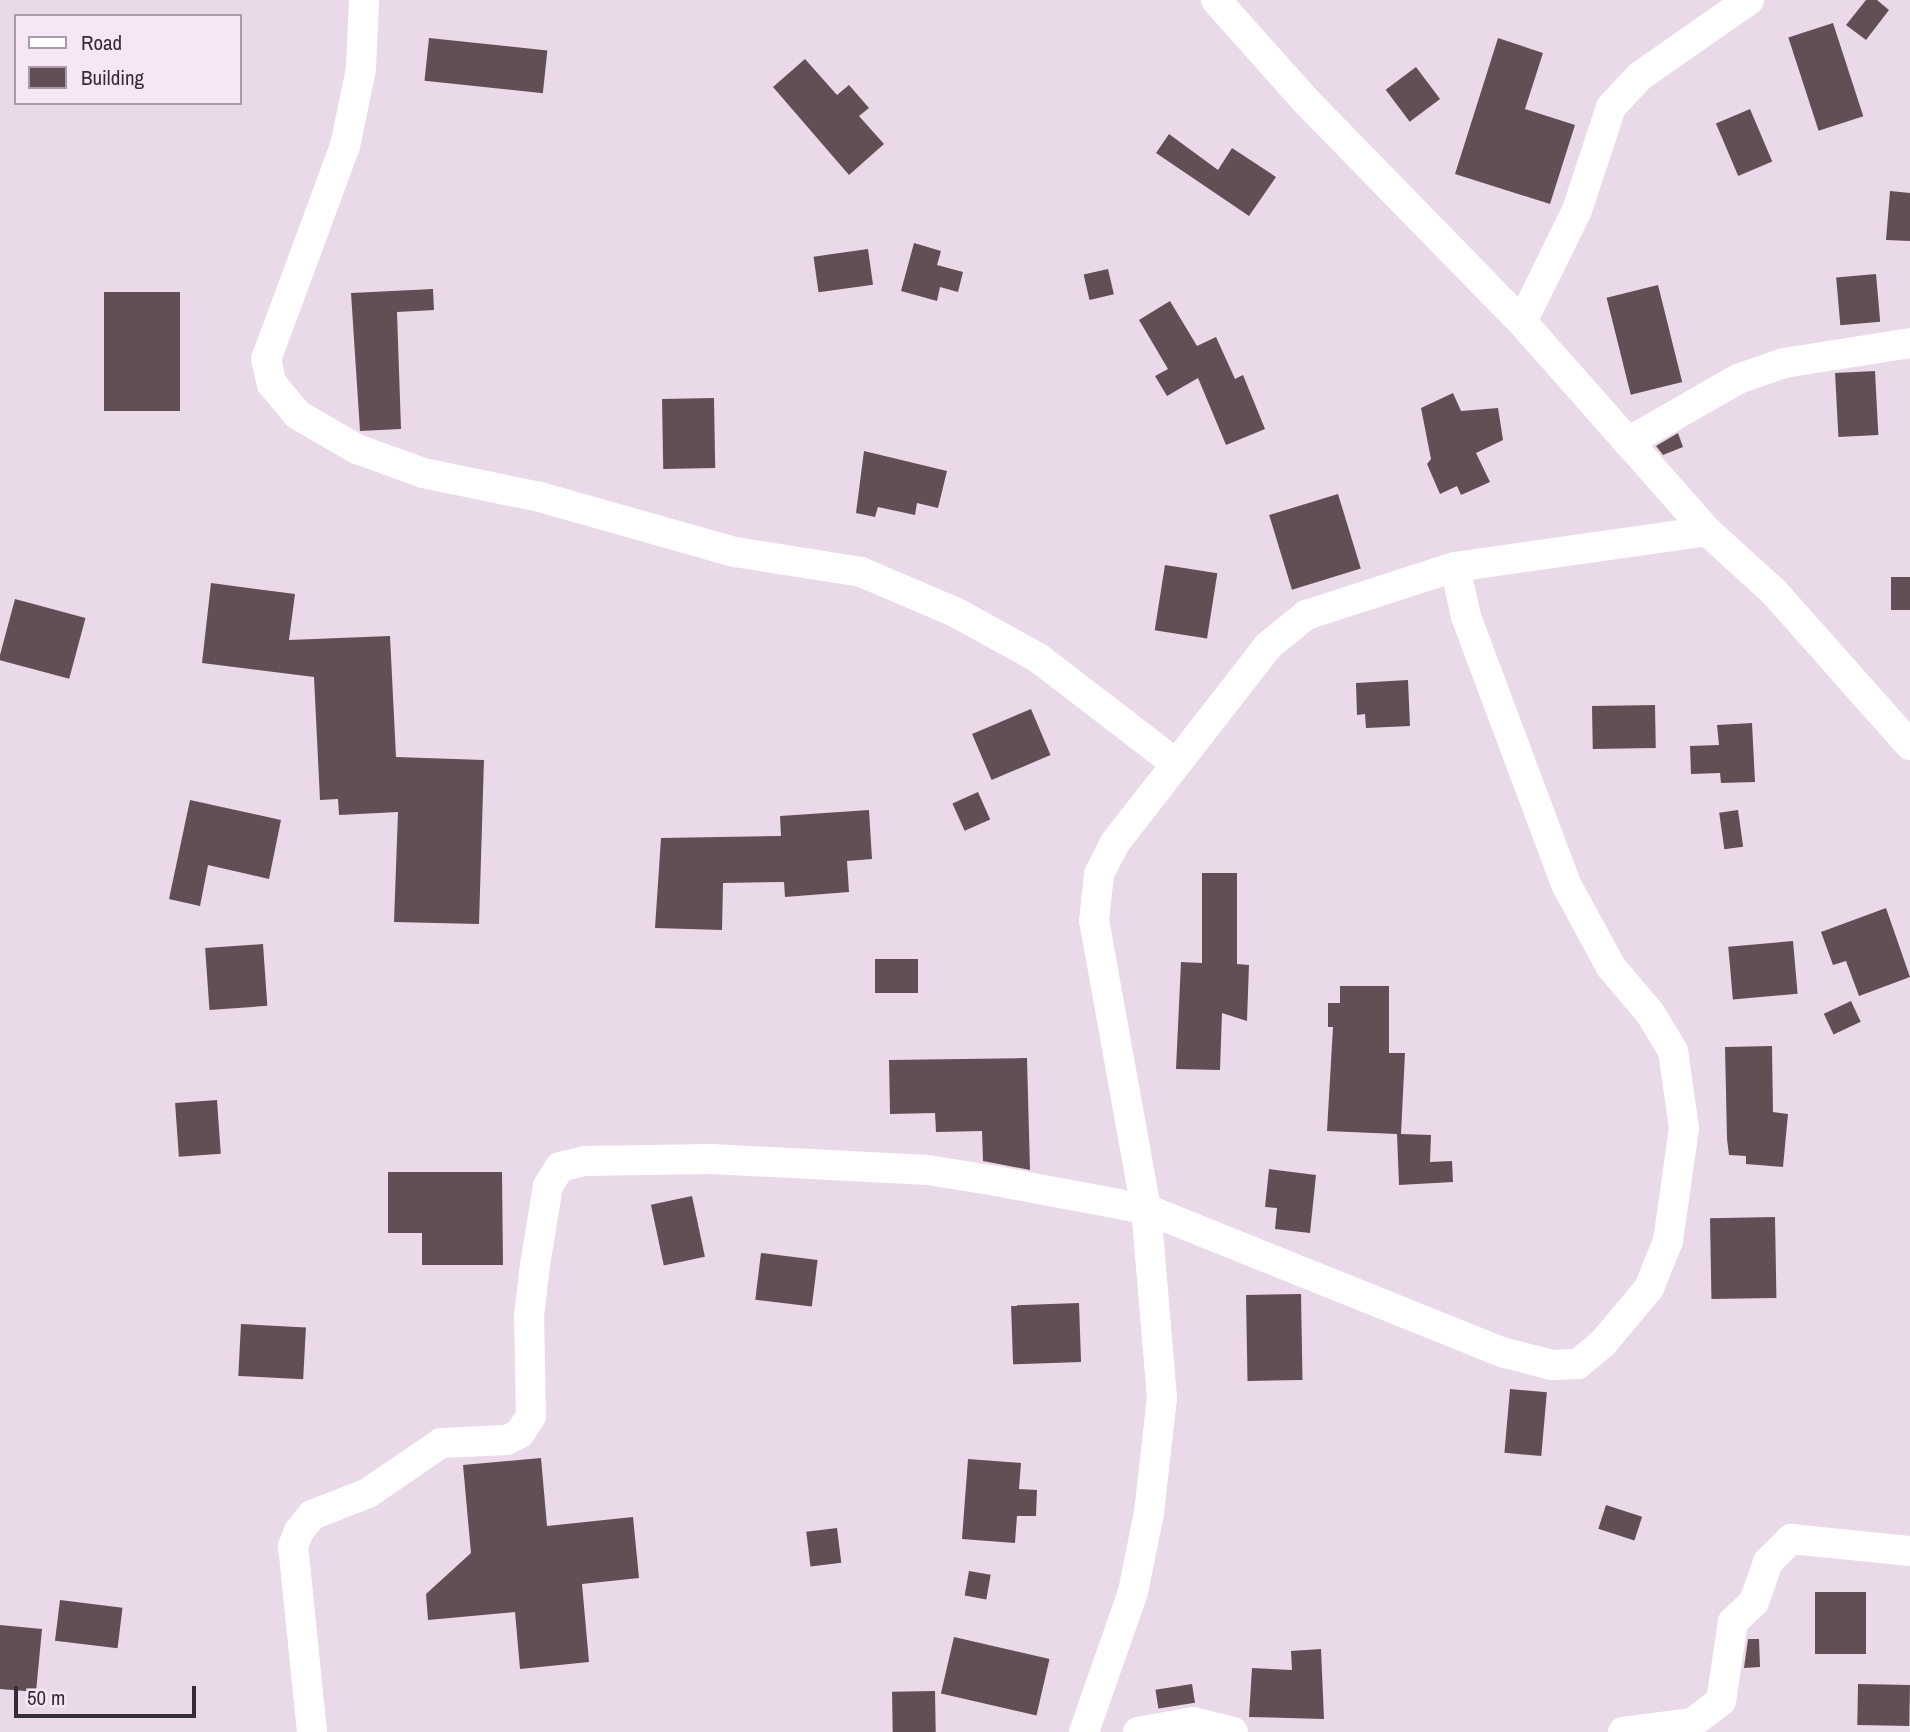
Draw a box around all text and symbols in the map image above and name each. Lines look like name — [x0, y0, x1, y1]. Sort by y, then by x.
legend — [14, 14, 242, 105]
text: Road — [81, 28, 122, 57]
text: Building — [81, 63, 144, 92]
scale bar — [18, 1672, 200, 1716]
text: 50 m — [27, 1683, 65, 1712]

